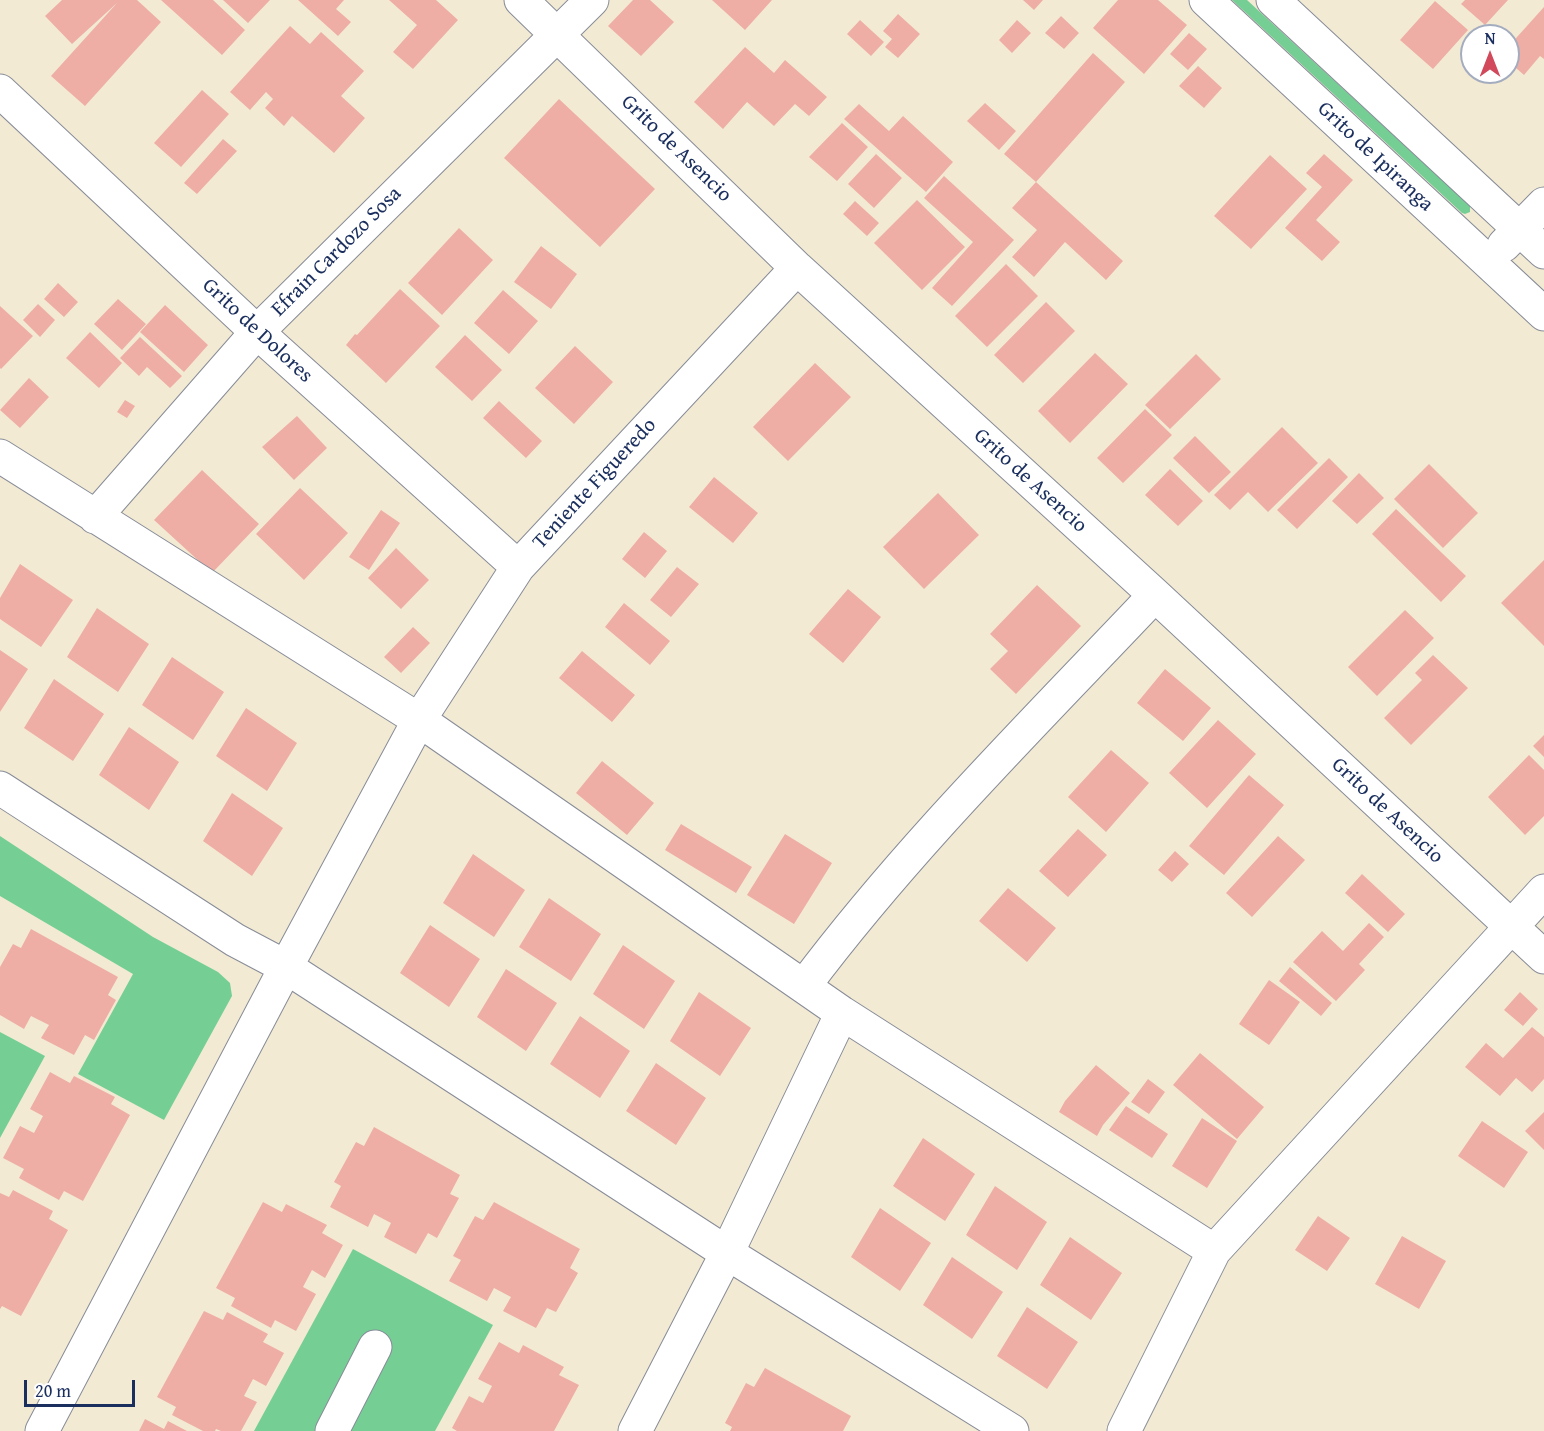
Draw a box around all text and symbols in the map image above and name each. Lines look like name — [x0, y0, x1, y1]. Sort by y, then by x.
north arrow — [1460, 24, 1520, 84]
text: N — [1485, 26, 1495, 50]
street label: Grito de Asencio — [615, 90, 737, 208]
street label: Grito de Ipiranga — [1312, 97, 1438, 217]
street label: Efrain Cardozo Sosa — [267, 182, 407, 322]
street label: Grito de Dolores — [196, 273, 318, 389]
street label: Teniente Figueredo — [528, 413, 662, 555]
street label: Grito de Asencio — [968, 423, 1092, 539]
street label: Grito de Asencio — [1326, 753, 1448, 869]
scale bar — [27, 1368, 138, 1406]
text: 20 m — [35, 1377, 71, 1404]

